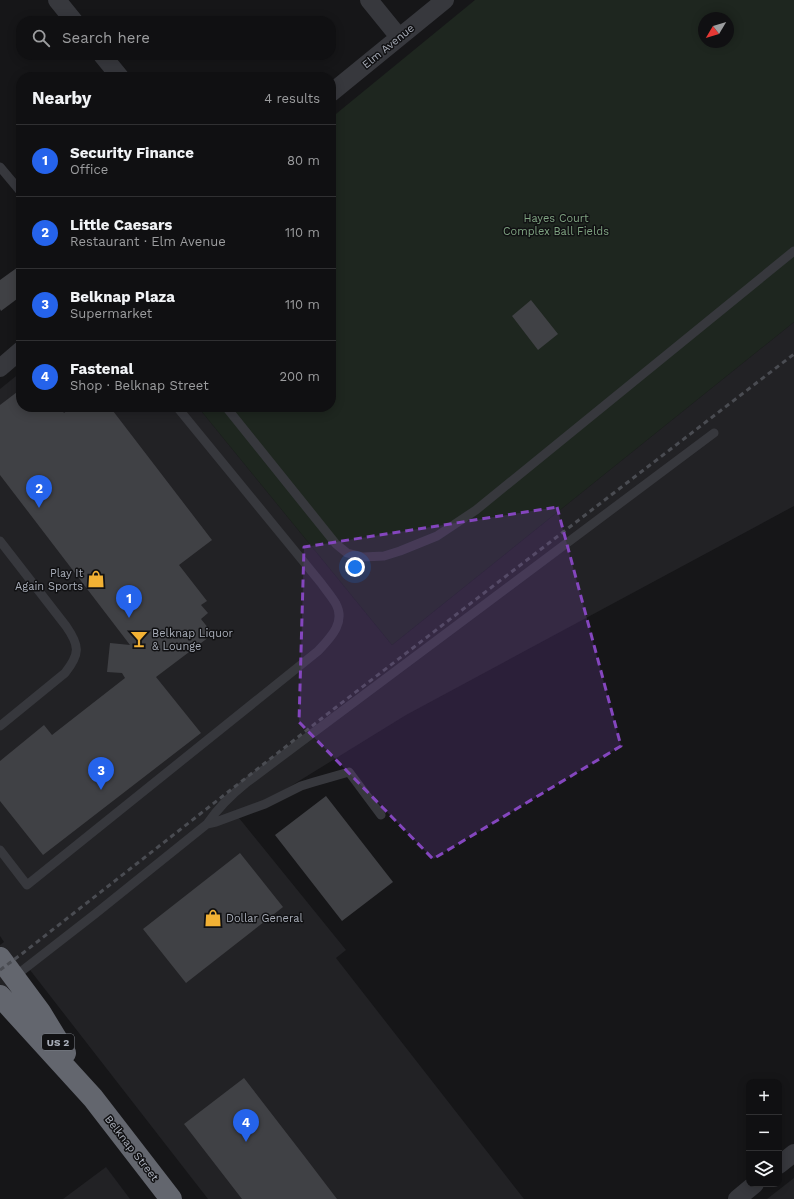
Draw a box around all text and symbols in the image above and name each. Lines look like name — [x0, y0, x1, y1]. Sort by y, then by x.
north arrow — [698, 12, 734, 48]
search box — [16, 16, 336, 60]
street label: Elm Avenue — [360, 21, 417, 71]
icon: search — [30, 27, 52, 49]
text: Search here — [62, 29, 150, 47]
text: Nearby — [32, 88, 91, 108]
text: 4 results — [264, 91, 320, 106]
text: Security Finance — [70, 144, 194, 162]
text: 1 — [42, 153, 48, 168]
text: 80 m — [287, 153, 320, 168]
text: Office — [70, 162, 108, 177]
park label: Hayes Court Complex Ball Fields — [503, 212, 609, 238]
text: Little Caesars — [70, 216, 172, 234]
text: 2 — [41, 225, 49, 240]
text: 110 m — [285, 225, 320, 240]
text: Restaurant · Elm Avenue — [70, 234, 226, 249]
text: Belknap Plaza — [70, 288, 175, 306]
text: 3 — [41, 297, 49, 312]
text: 110 m — [285, 297, 320, 312]
text: Supermarket — [70, 306, 152, 321]
text: Fastenal — [70, 360, 133, 378]
text: 4 — [41, 369, 49, 384]
text: 200 m — [279, 369, 320, 384]
text: Shop · Belknap Street — [70, 378, 209, 393]
pin: 2 — [26, 475, 52, 508]
your location — [345, 557, 365, 577]
place label: Play It Again Sports — [15, 567, 83, 593]
shop icon: Play It Again Sports — [86, 569, 106, 589]
pin: 1 — [116, 585, 142, 618]
place label: Belknap Liquor & Lounge — [152, 627, 234, 653]
bar icon: Belknap Liquor & Lounge — [129, 629, 149, 649]
pin: 3 — [88, 757, 114, 790]
shop icon: Dollar General — [203, 908, 223, 928]
place label: Dollar General — [226, 912, 304, 925]
road number: US 2 — [42, 1034, 74, 1050]
map controls — [746, 1079, 782, 1187]
button: + — [746, 1079, 782, 1115]
pin: 4 — [233, 1109, 259, 1142]
street label: Belknap Street — [102, 1113, 162, 1184]
button: − — [746, 1115, 782, 1151]
button: layers — [746, 1151, 782, 1187]

